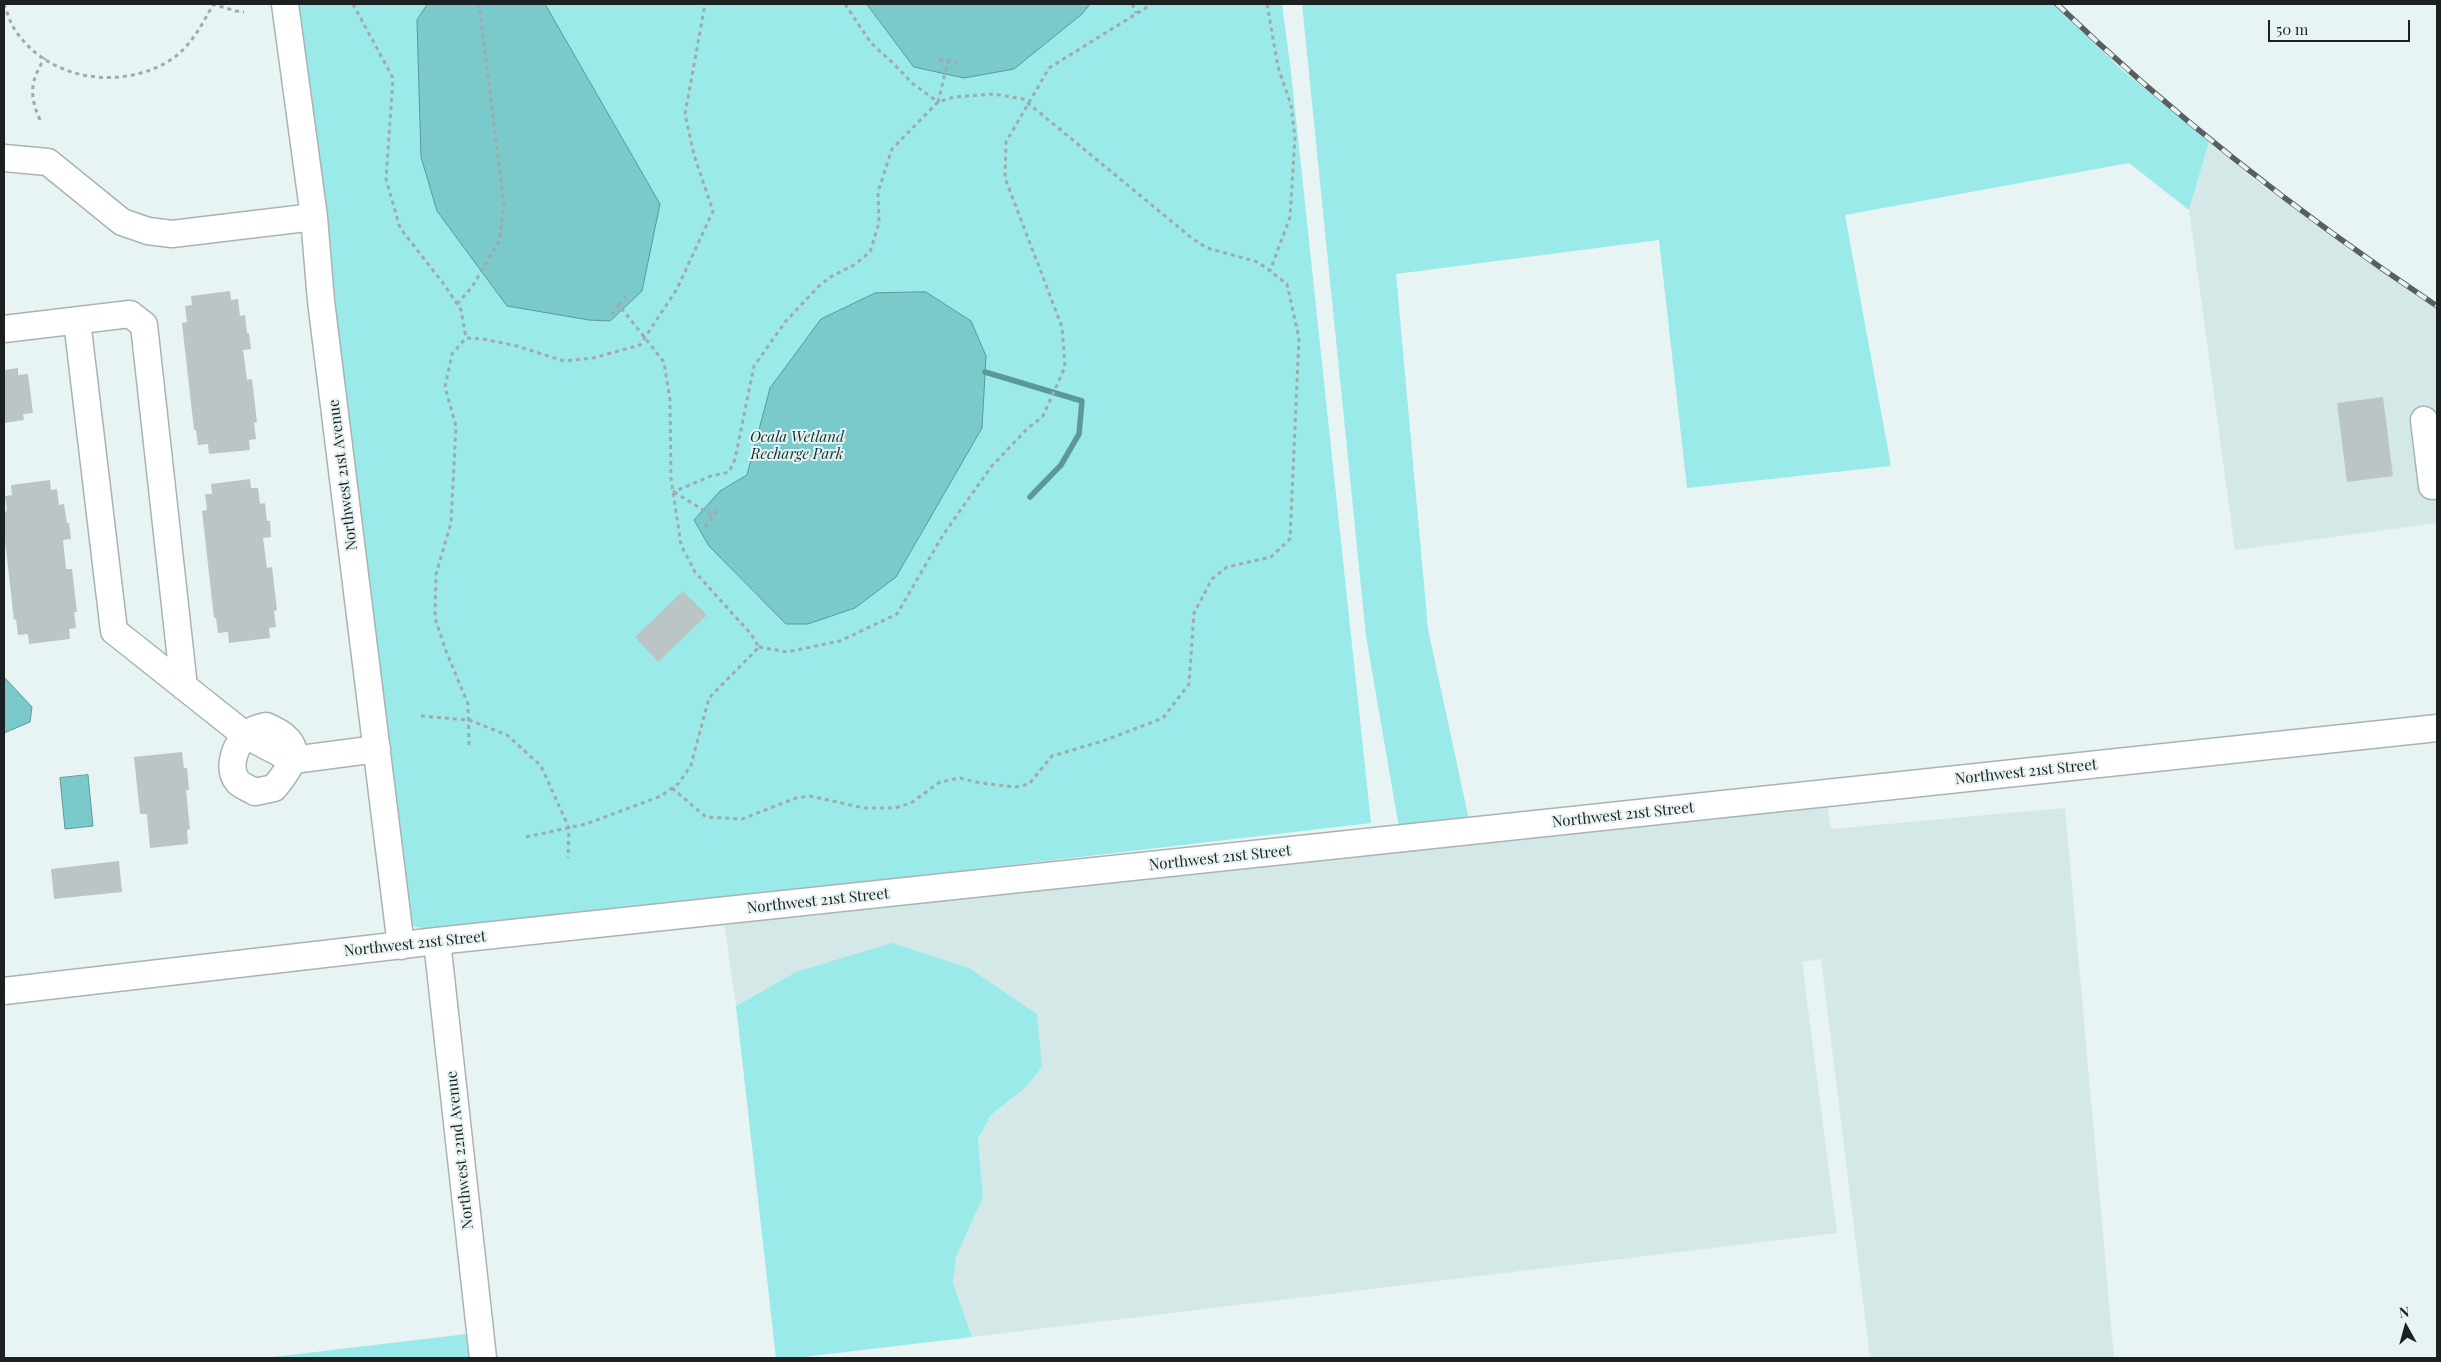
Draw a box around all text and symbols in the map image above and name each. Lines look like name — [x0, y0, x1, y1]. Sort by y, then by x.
scale bar — [2271, 10, 2414, 42]
text: 50 m — [2276, 19, 2308, 39]
street label: Northwest 21st Avenue — [325, 398, 361, 552]
park label: Ocala Wetland Recharge Park — [750, 428, 844, 463]
street label: Northwest 21st Street — [1954, 756, 2098, 788]
street label: Northwest 21st Street — [1551, 799, 1695, 831]
street label: Northwest 21st Street — [1148, 842, 1292, 874]
street label: Northwest 21st Street — [746, 885, 890, 917]
street label: Northwest 21st Street — [343, 928, 487, 960]
street label: Northwest 22nd Avenue — [443, 1070, 477, 1230]
north arrow — [2381, 1302, 2431, 1352]
text: N — [2398, 1302, 2410, 1322]

